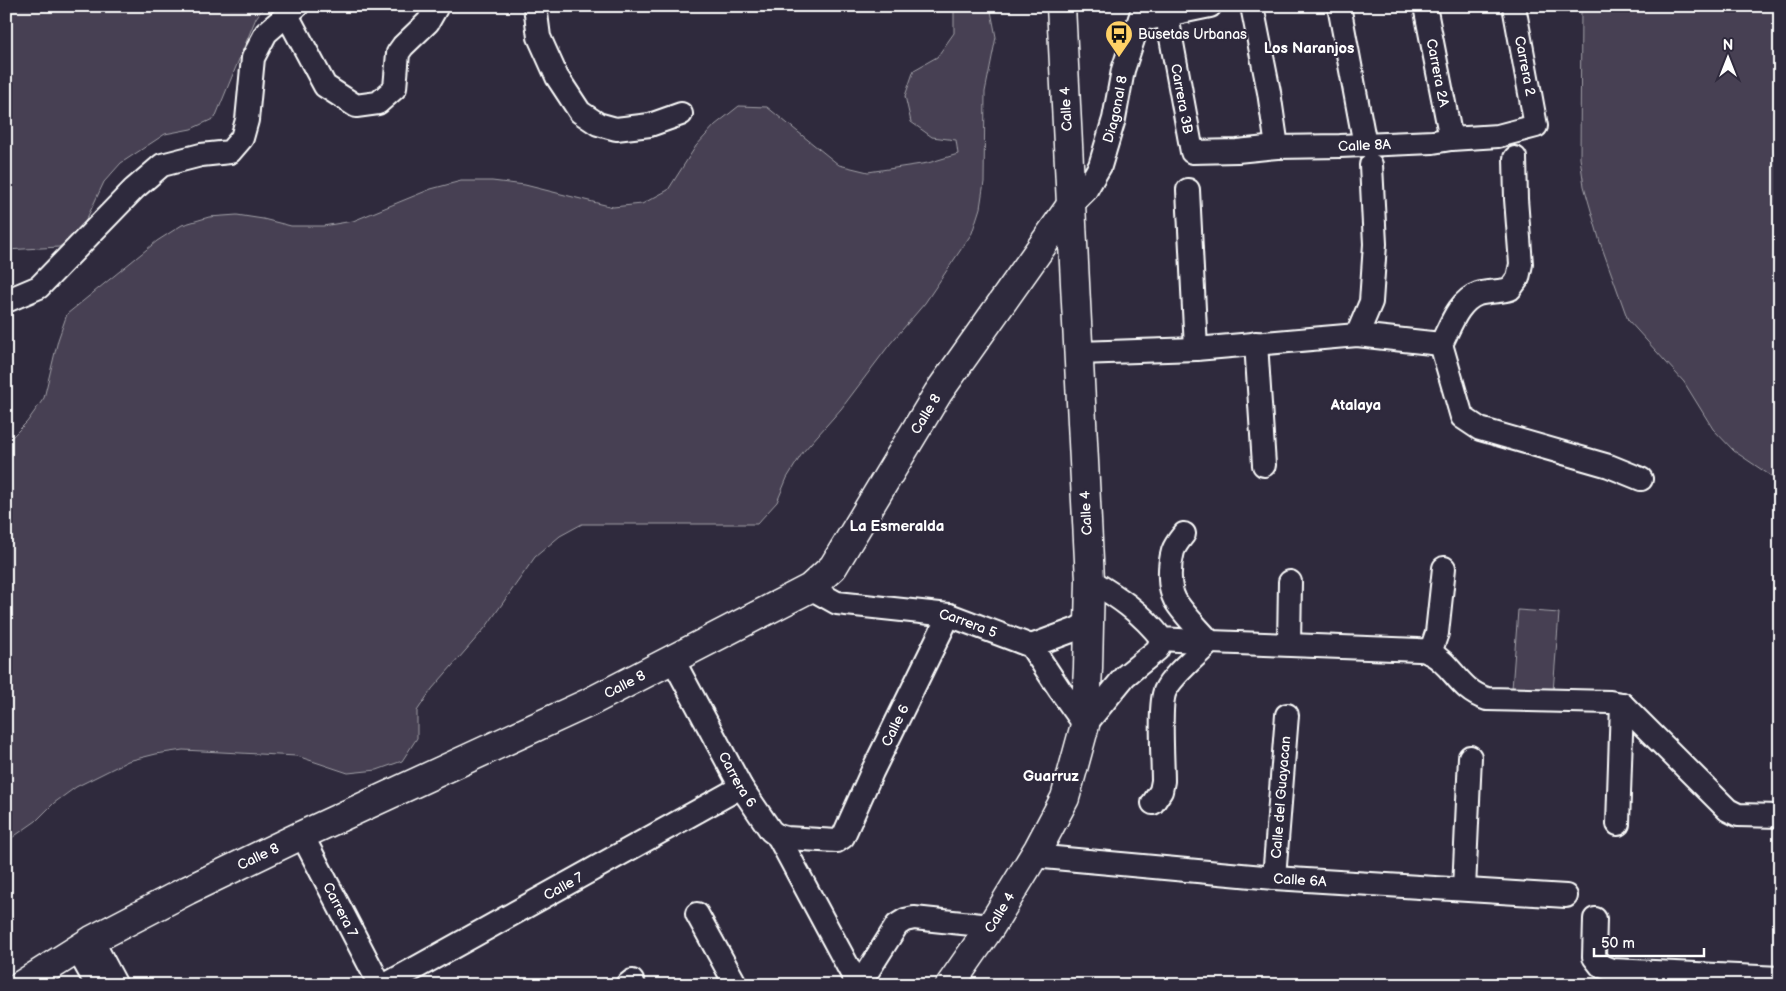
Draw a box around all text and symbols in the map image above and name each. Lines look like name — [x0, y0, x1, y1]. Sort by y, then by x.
bus stop icon: Busetas Urbanas — [1104, 19, 1134, 58]
place label: Busetas Urbanas — [1138, 26, 1247, 43]
north arrow — [1704, 32, 1754, 82]
street label: Carrera 2 — [1511, 35, 1539, 98]
street label: Carrera 2A — [1423, 37, 1453, 109]
text: N — [1723, 37, 1733, 54]
district label: Los Naranjos — [1264, 39, 1354, 58]
street label: Carrera 3B — [1167, 62, 1197, 135]
street label: Diagonal 8 — [1099, 74, 1130, 145]
street label: Calle 4 — [1056, 86, 1076, 132]
street label: Calle 8A — [1338, 135, 1392, 155]
street label: Calle 8 — [907, 390, 944, 437]
district label: Atalaya — [1330, 396, 1381, 415]
street label: Calle 4 — [1076, 490, 1096, 536]
district label: La Esmeralda — [850, 517, 944, 536]
street label: Carrera 5 — [938, 606, 999, 641]
street label: Calle 8 — [601, 666, 648, 702]
street label: Calle 6 — [877, 701, 913, 749]
street label: Calle del Guayacan — [1267, 735, 1294, 859]
street label: Carrera 6 — [715, 749, 761, 811]
district label: Guarruz — [1023, 767, 1080, 786]
street label: Calle 8 — [234, 839, 282, 874]
street label: Calle 7 — [541, 868, 586, 904]
street label: Calle 6A — [1273, 869, 1327, 890]
street label: Carrera 7 — [320, 879, 362, 940]
street label: Calle 4 — [980, 888, 1019, 936]
scale bar — [1594, 926, 1704, 958]
text: 50 m — [1601, 934, 1635, 953]

